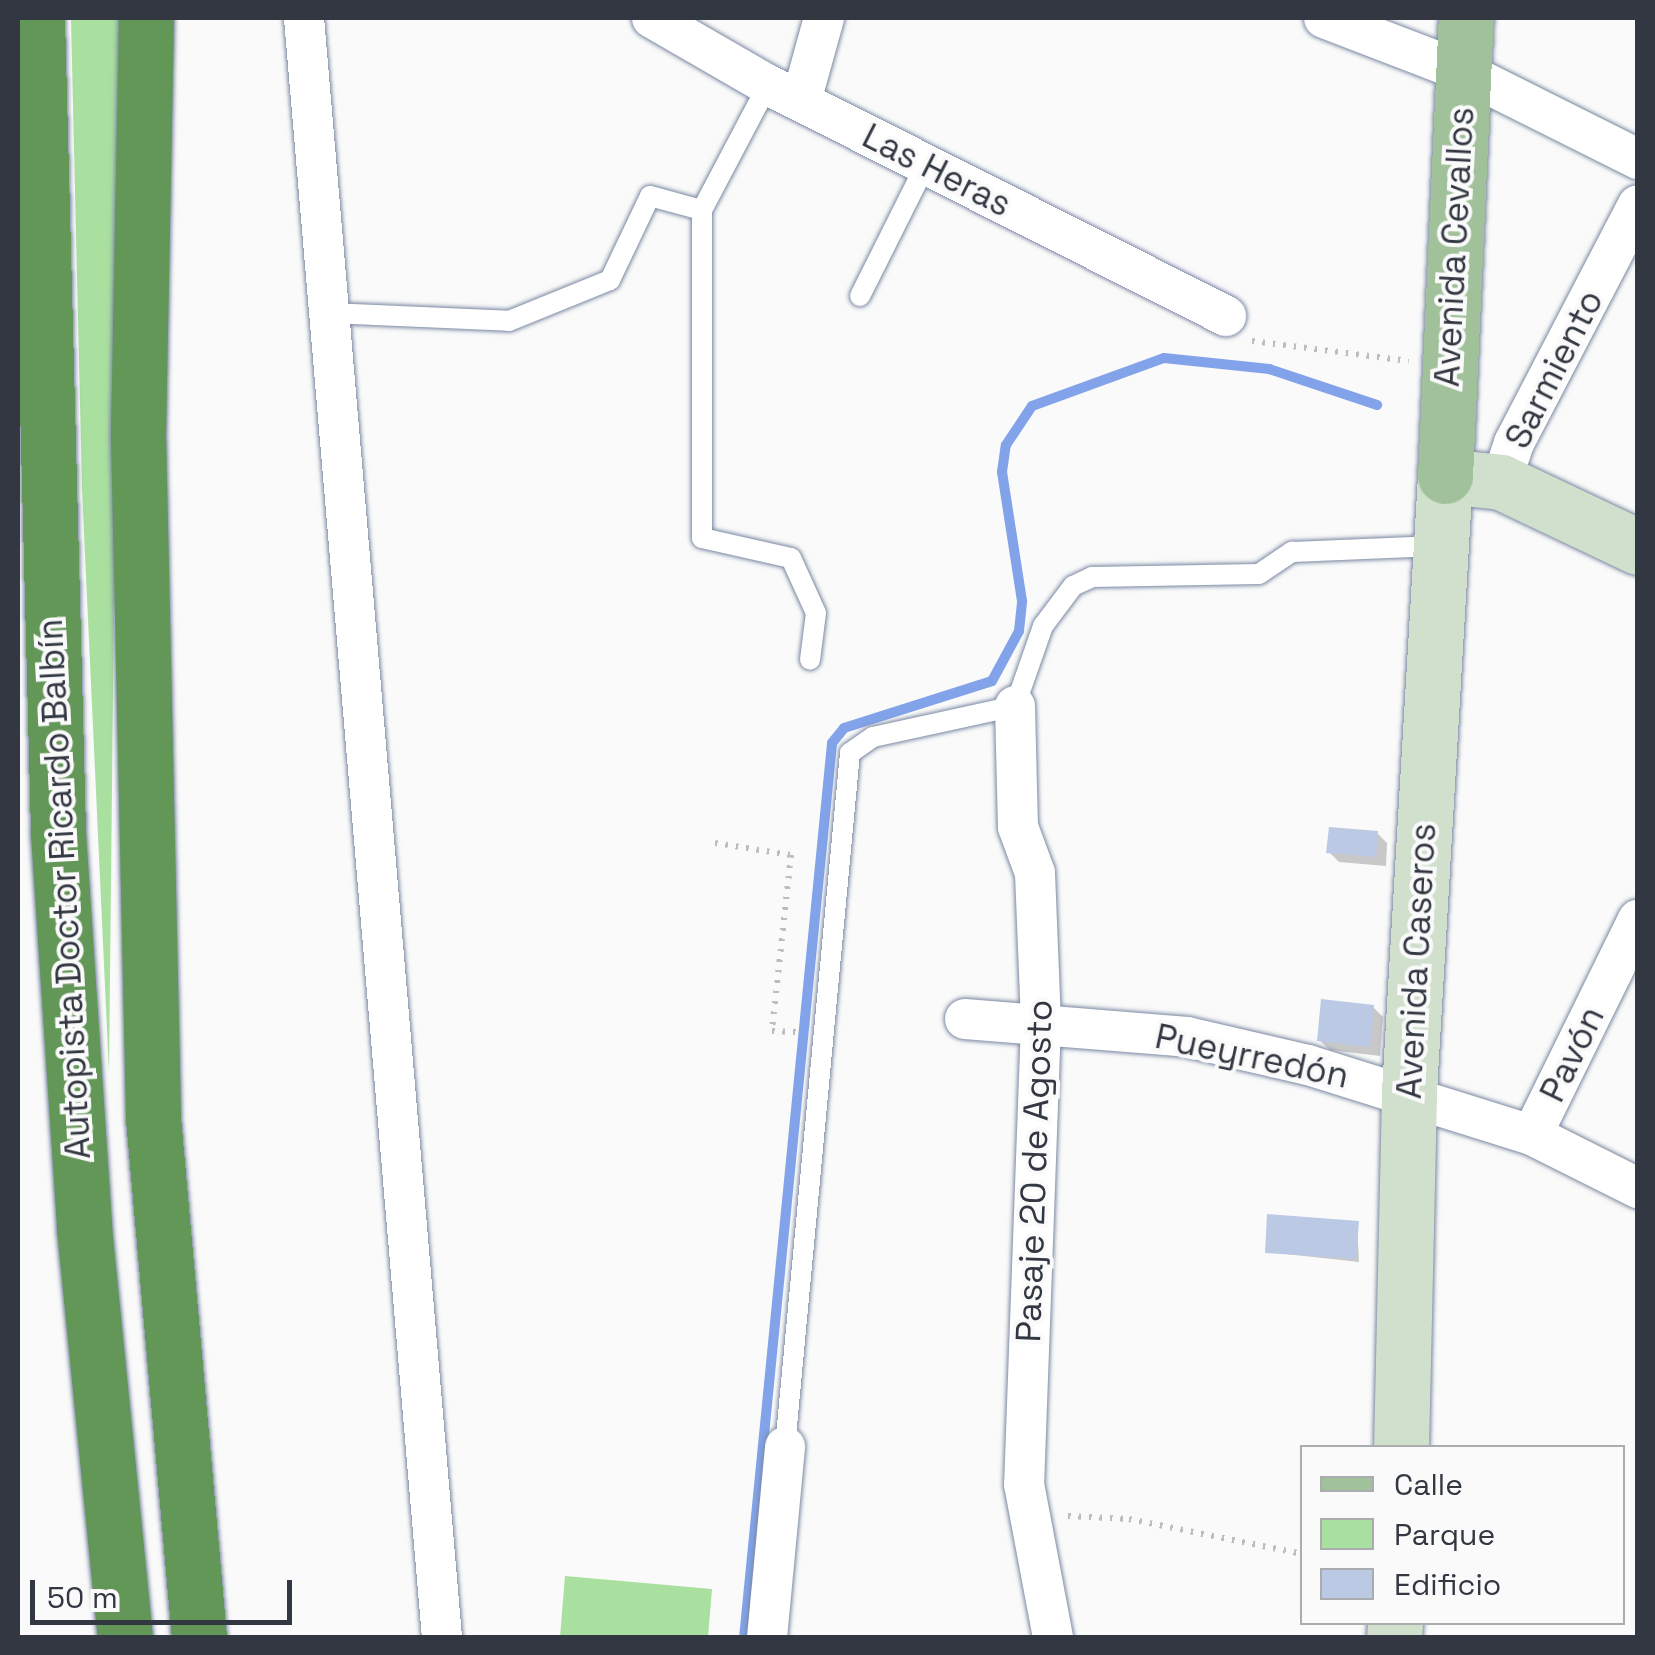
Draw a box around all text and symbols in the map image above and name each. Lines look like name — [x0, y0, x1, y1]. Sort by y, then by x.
street label: Avenida Cevallos — [1426, 106, 1482, 388]
street label: Las Heras — [856, 115, 1018, 225]
street label: Sarmiento — [1496, 283, 1612, 455]
street label: Autopista Doctor Ricardo Balbín — [29, 618, 99, 1160]
street label: Avenida Caseros — [1388, 822, 1444, 1100]
street label: Pasaje 20 de Agosto — [1007, 999, 1061, 1343]
street label: Pavón — [1531, 999, 1613, 1109]
street label: Pueyrredón — [1151, 1015, 1353, 1097]
legend — [1300, 1445, 1625, 1625]
text: Calle — [1394, 1465, 1463, 1504]
text: Parque — [1394, 1515, 1495, 1554]
scale bar — [35, 1560, 298, 1622]
text: Edificio — [1394, 1565, 1501, 1604]
text: 50 m — [47, 1578, 118, 1617]

